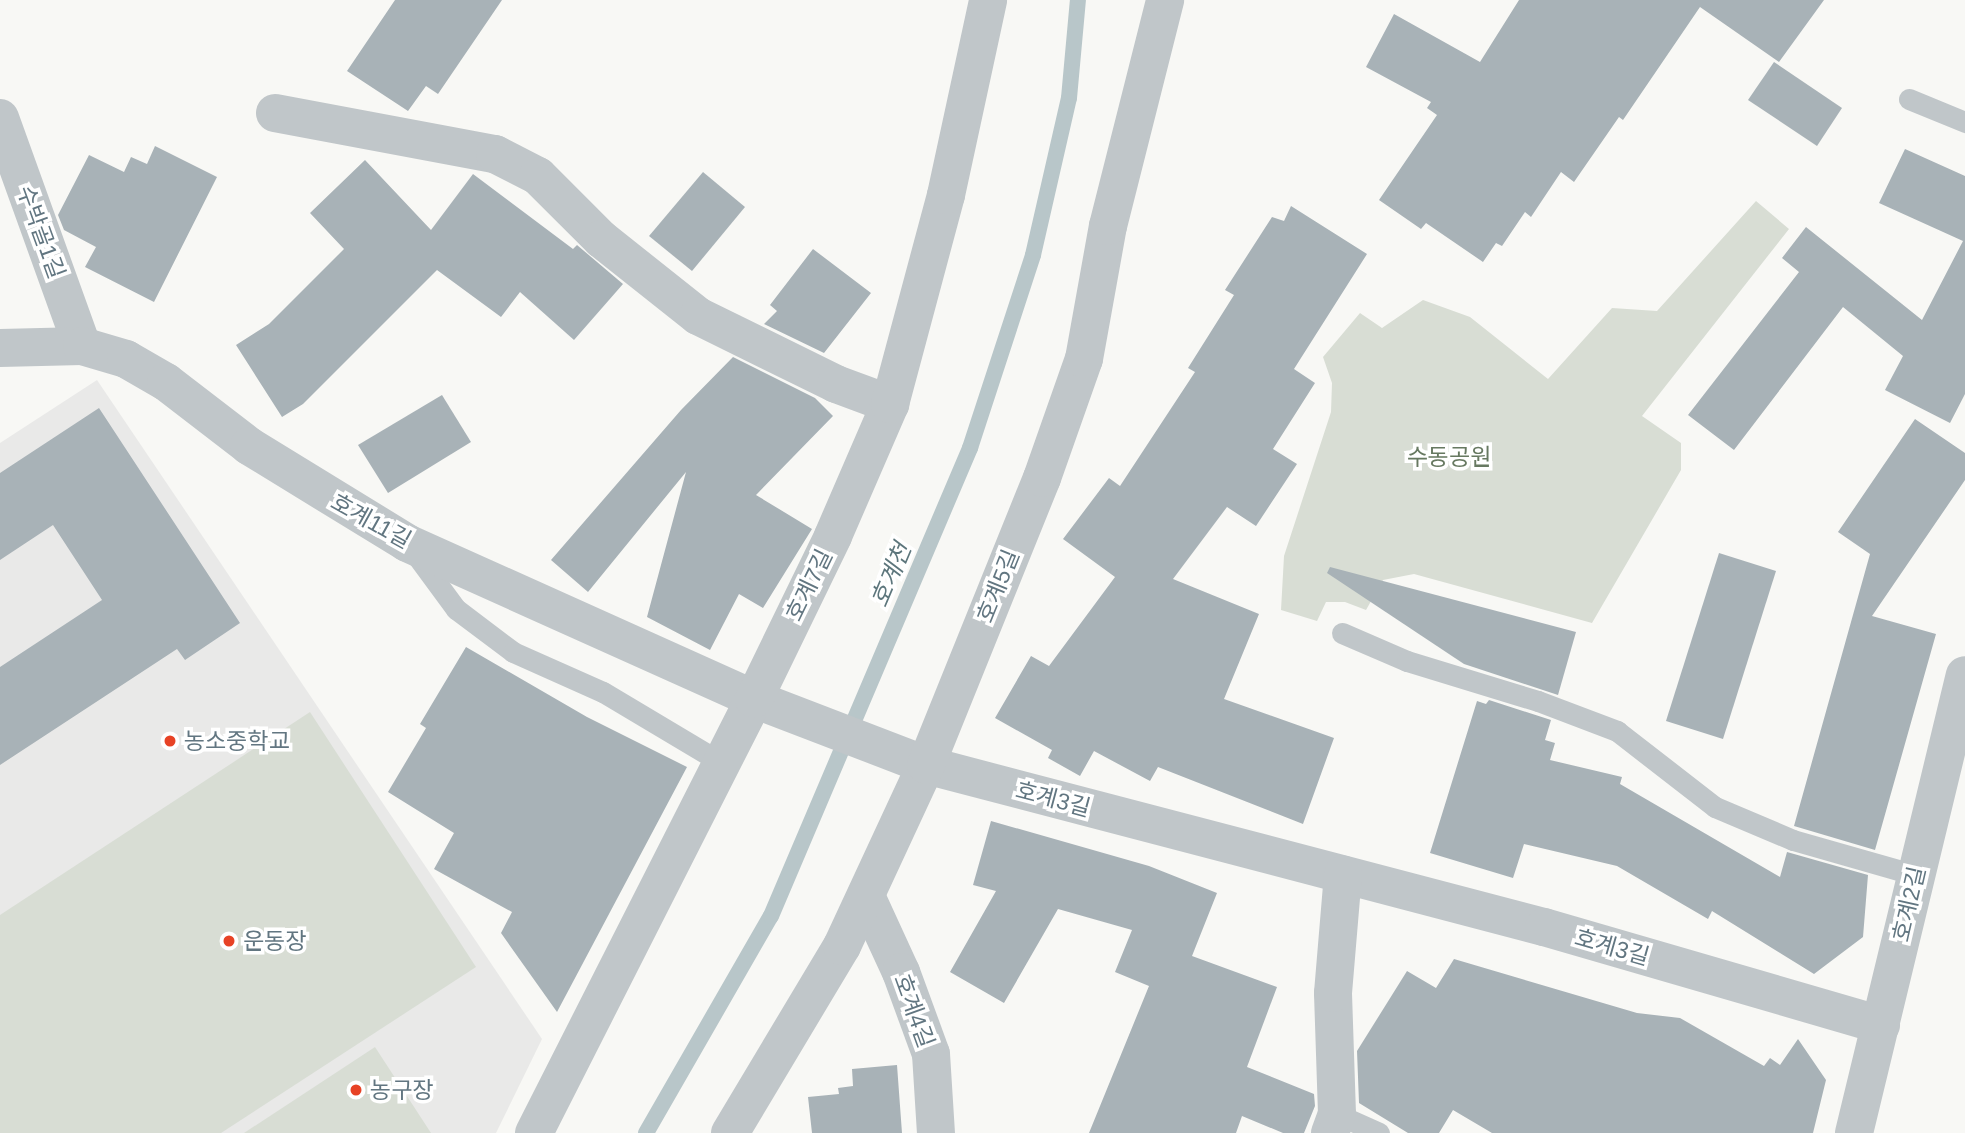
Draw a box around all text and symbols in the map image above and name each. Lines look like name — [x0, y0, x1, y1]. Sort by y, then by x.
street label: 수박골1길 — [11, 182, 71, 282]
park label: 수동공원 — [1407, 443, 1491, 471]
street label: 호계11길 — [326, 488, 416, 554]
water label: 호계천 — [865, 539, 917, 611]
street label: 호계7길 — [780, 545, 838, 625]
street label: 호계5길 — [971, 545, 1025, 627]
place label: 농소중학교 — [184, 727, 290, 755]
marker: 농소중학교 — [162, 733, 178, 749]
street label: 호계3길 — [1013, 776, 1093, 822]
street label: 호계2길 — [1887, 864, 1931, 944]
street label: 호계3길 — [1572, 923, 1652, 971]
place label: 운동장 — [243, 927, 306, 955]
marker: 운동장 — [221, 933, 237, 949]
street label: 호계4길 — [888, 970, 940, 1052]
place label: 농구장 — [370, 1076, 433, 1104]
marker: 농구장 — [348, 1082, 364, 1098]

